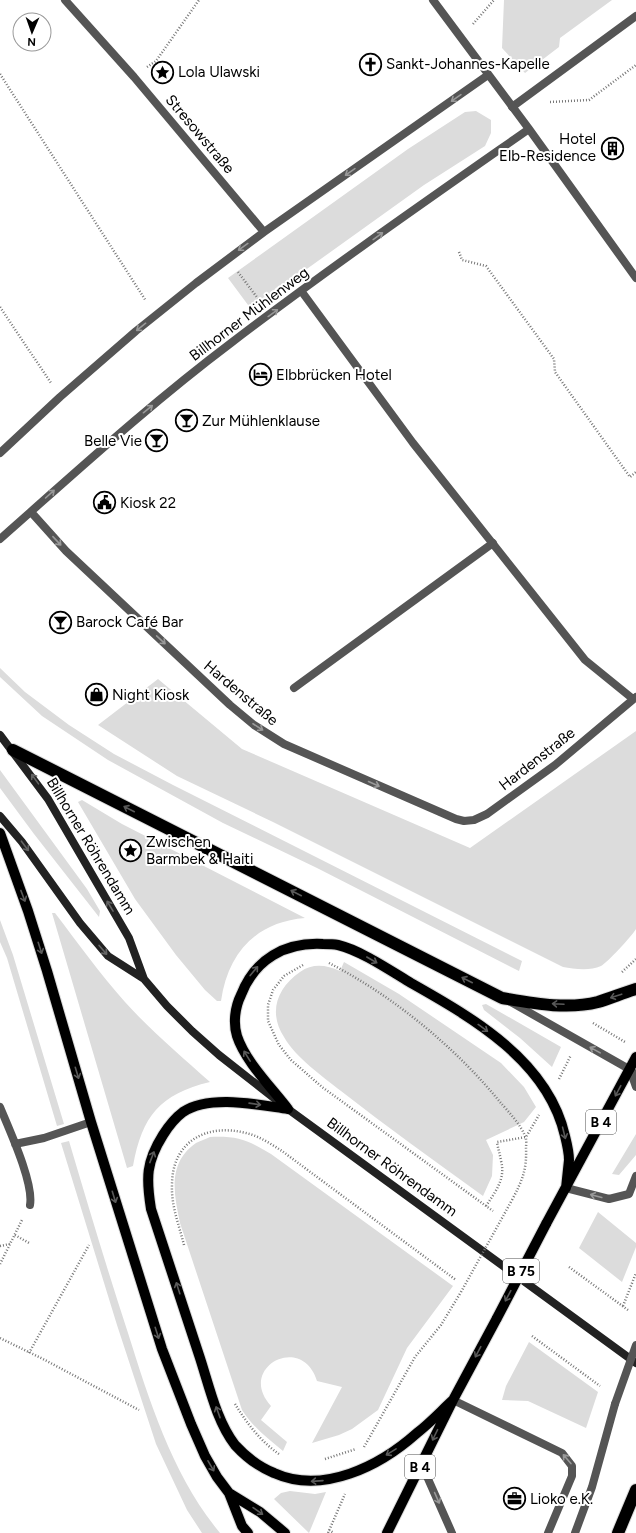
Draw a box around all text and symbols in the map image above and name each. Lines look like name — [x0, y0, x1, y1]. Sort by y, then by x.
north arrow — [12, 12, 52, 52]
text: N — [27, 35, 36, 48]
church icon: Sankt-Johannes-Kapelle — [357, 51, 383, 77]
place label: Sankt-Johannes-Kapelle — [386, 55, 550, 73]
place icon: Lola Ulawski — [149, 59, 175, 85]
place label: Lola Ulawski — [178, 63, 260, 81]
street label: Stresowstraße — [162, 91, 238, 177]
one-way arrow — [451, 94, 462, 102]
place label: Hotel Elb-Residence — [499, 130, 596, 165]
building icon: Hotel Elb-Residence — [599, 135, 625, 161]
one-way arrow — [345, 168, 356, 176]
one-way arrow — [372, 232, 383, 240]
one-way arrow — [238, 243, 249, 251]
street label: Billhorner Mühlenweg — [186, 263, 312, 365]
one-way arrow — [268, 308, 279, 317]
one-way arrow — [136, 323, 147, 332]
hotel icon: Elbbrücken Hotel — [247, 362, 273, 388]
place label: Elbbrücken Hotel — [276, 366, 392, 384]
one-way arrow — [143, 405, 154, 414]
bar icon: Zur Mühlenklause — [173, 408, 199, 434]
place label: Zur Mühlenklause — [202, 412, 320, 430]
bar icon: Belle Vie — [144, 428, 170, 454]
place label: Belle Vie — [84, 432, 142, 450]
one-way arrow — [45, 490, 55, 499]
public building icon: Kiosk 22 — [91, 490, 117, 516]
place label: Kiosk 22 — [120, 494, 176, 512]
one-way arrow — [52, 536, 62, 546]
bar icon: Barock Café Bar — [47, 609, 73, 635]
place label: Barock Café Bar — [76, 613, 183, 631]
one-way arrow — [156, 636, 166, 645]
street label: Hardenstraße — [200, 657, 282, 729]
shop icon: Night Kiosk — [83, 682, 109, 708]
place label: Night Kiosk — [112, 686, 190, 704]
one-way arrow — [252, 723, 263, 731]
street label: Hardenstraße — [495, 724, 579, 794]
one-way arrow — [30, 774, 39, 785]
street label: Billhorner Röhrendamm — [43, 774, 139, 918]
one-way arrow — [368, 781, 380, 788]
one-way arrow — [123, 805, 135, 812]
place label: Zwischen Barmbek & Haiti — [146, 833, 254, 868]
place icon: Zwischen Barmbek & Haiti — [117, 838, 143, 864]
one-way arrow — [21, 840, 29, 851]
one-way arrow — [291, 889, 303, 896]
one-way arrow — [19, 890, 27, 902]
one-way arrow — [106, 901, 114, 912]
one-way arrow — [37, 941, 44, 954]
one-way arrow — [98, 944, 107, 954]
one-way arrow — [366, 957, 378, 965]
one-way arrow — [250, 966, 259, 977]
one-way arrow — [462, 976, 474, 983]
one-way arrow — [610, 993, 623, 1000]
one-way arrow — [552, 1001, 565, 1008]
one-way arrow — [478, 1024, 489, 1032]
one-way arrow — [589, 1046, 601, 1054]
one-way arrow — [243, 1050, 251, 1062]
one-way arrow — [74, 1066, 81, 1079]
one-way arrow — [613, 1085, 621, 1097]
one-way arrow — [248, 1100, 261, 1108]
road number: B 4 — [586, 1110, 616, 1134]
street label: Billhorner Röhrendamm — [323, 1114, 461, 1220]
one-way arrow — [561, 1127, 569, 1140]
one-way arrow — [148, 1152, 156, 1164]
one-way arrow — [111, 1191, 118, 1204]
one-way arrow — [590, 1191, 603, 1199]
road number: B 75 — [503, 1259, 539, 1283]
one-way arrow — [173, 1283, 181, 1295]
one-way arrow — [504, 1290, 511, 1302]
one-way arrow — [153, 1326, 161, 1338]
one-way arrow — [474, 1346, 482, 1358]
one-way arrow — [214, 1406, 222, 1418]
one-way arrow — [431, 1429, 438, 1441]
one-way arrow — [385, 1449, 397, 1457]
one-way arrow — [562, 1454, 571, 1464]
road number: B 4 — [405, 1455, 435, 1479]
one-way arrow — [208, 1460, 216, 1472]
one-way arrow — [311, 1477, 324, 1484]
office icon: Lioko e.K. — [501, 1486, 527, 1512]
place label: Lioko e.K. — [530, 1490, 593, 1508]
one-way arrow — [434, 1492, 441, 1504]
one-way arrow — [253, 1507, 264, 1515]

